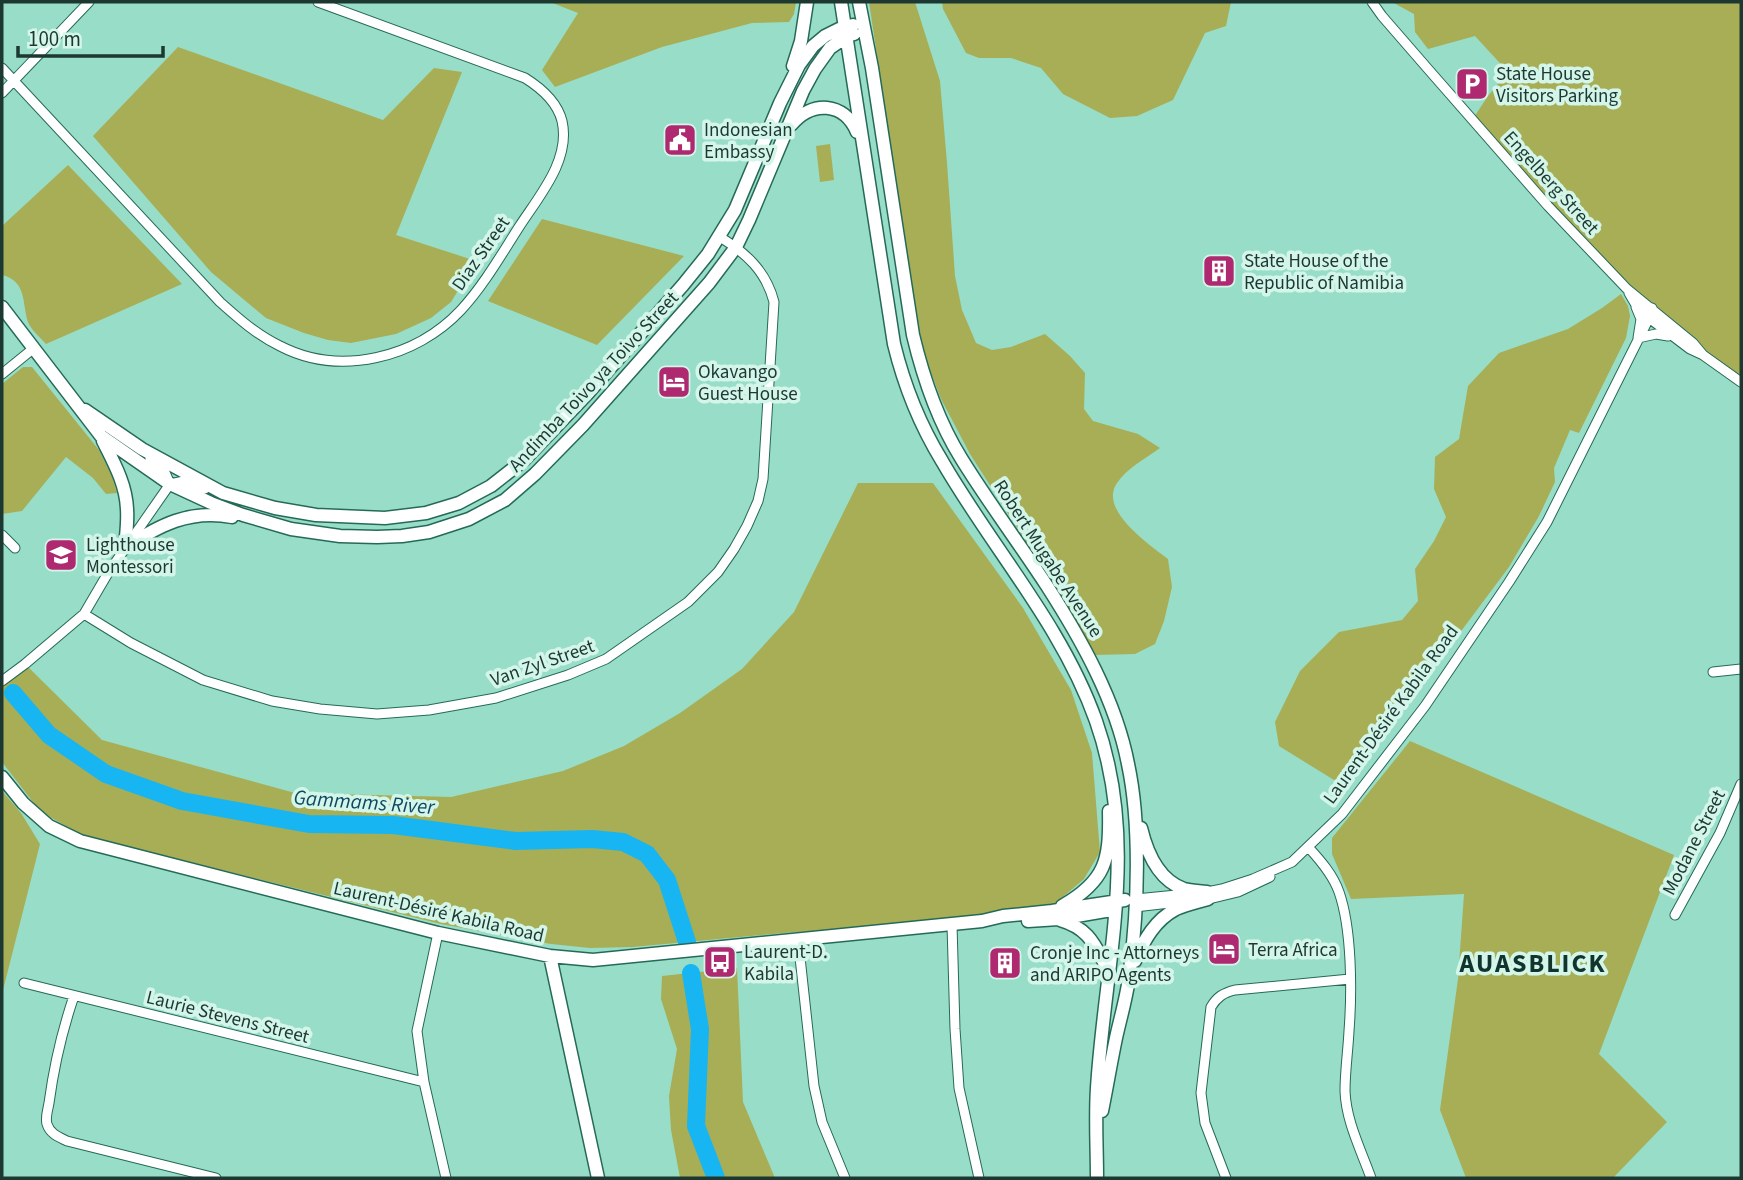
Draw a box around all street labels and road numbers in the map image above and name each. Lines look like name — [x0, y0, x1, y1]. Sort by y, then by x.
street label: Engelberg Street — [1497, 125, 1605, 241]
street label: Diaz Street — [446, 211, 517, 297]
street label: Andimba Toivo ya Toivo Street — [503, 285, 686, 478]
street label: Robert Mugabe Avenue — [987, 475, 1109, 643]
street label: Laurent-Désiré Kabila Road — [1317, 620, 1465, 810]
street label: Van Zyl Street — [487, 633, 599, 694]
street label: Modane Street — [1656, 785, 1733, 900]
street label: Laurent-Désiré Kabila Road — [331, 875, 547, 950]
street label: Laurie Stevens Street — [143, 984, 312, 1051]

